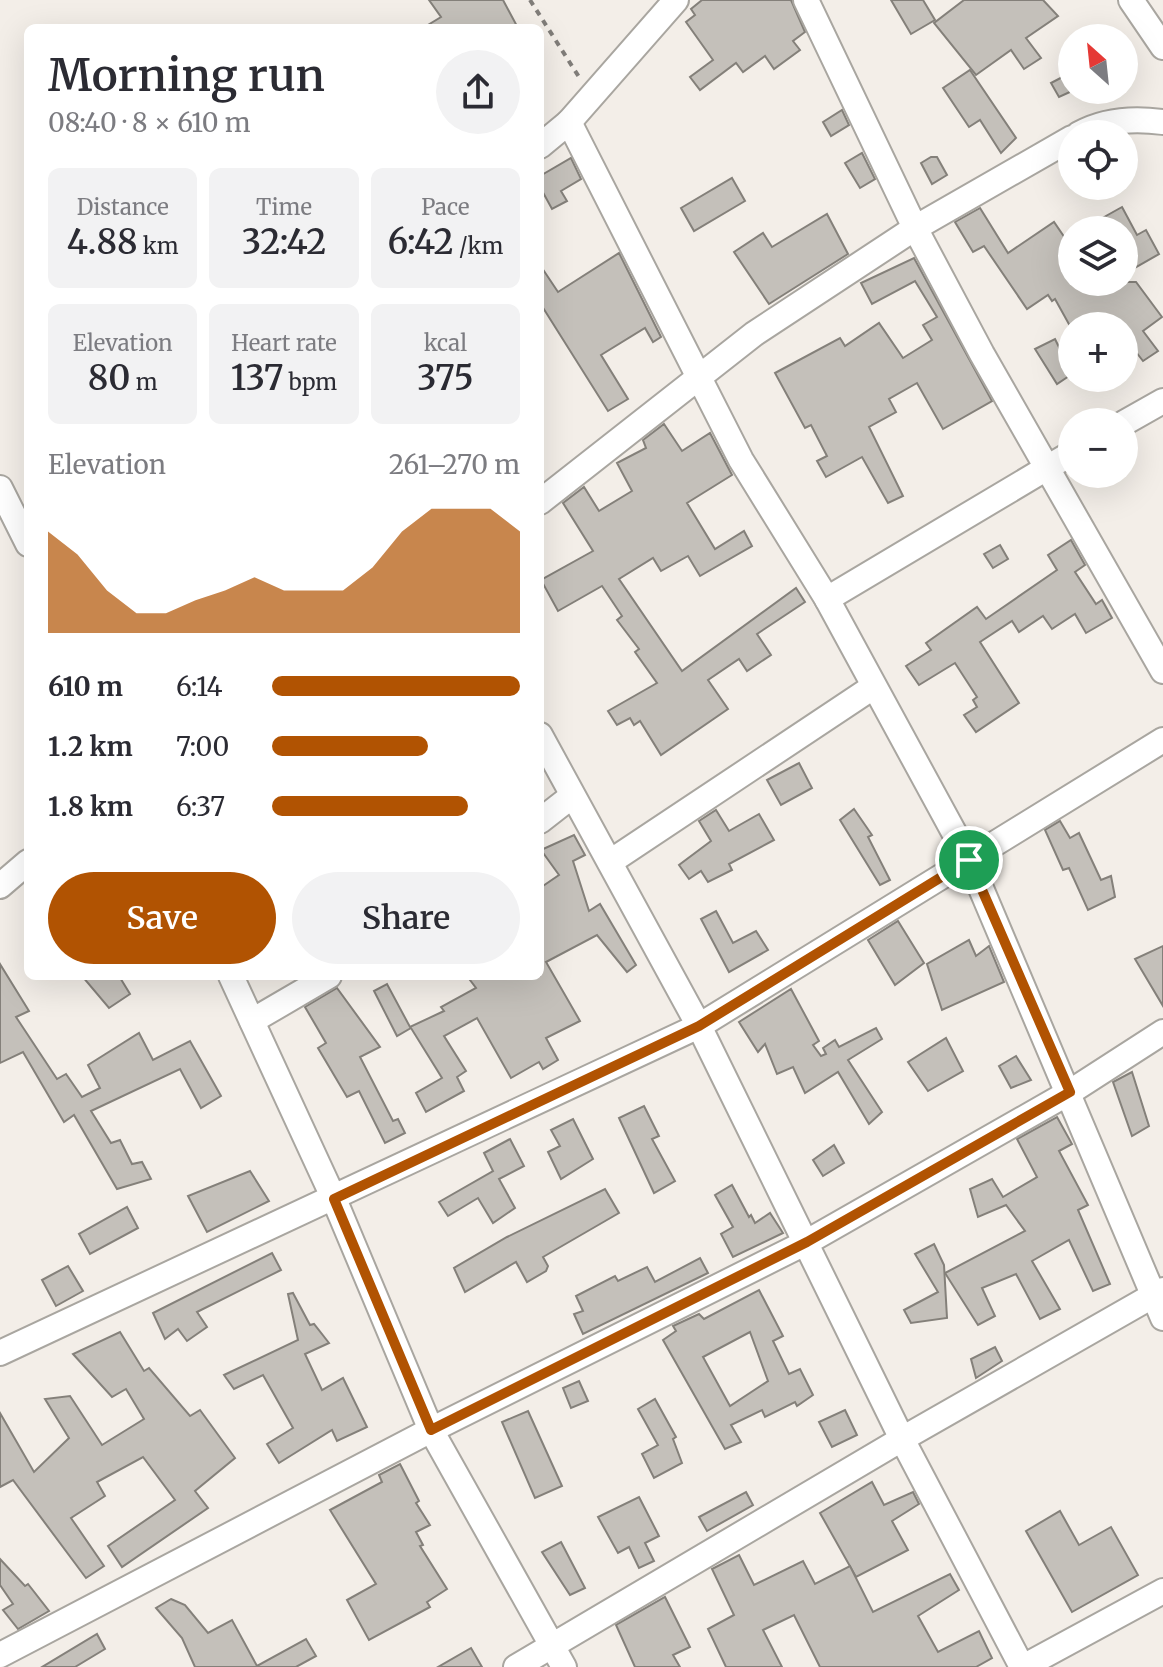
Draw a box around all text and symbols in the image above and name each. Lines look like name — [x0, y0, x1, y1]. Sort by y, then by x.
north arrow — [1058, 24, 1138, 104]
map controls — [1058, 24, 1138, 488]
text: Morning run — [48, 48, 325, 103]
button: share — [436, 50, 520, 134]
text: 08:40 · 8 × 610 m — [48, 106, 251, 139]
button: locate — [1058, 120, 1138, 200]
text: Distance — [77, 193, 169, 221]
text: Time — [256, 193, 312, 221]
text: Pace — [421, 193, 469, 221]
button: layers — [1058, 216, 1138, 296]
text: 4.88 — [67, 221, 138, 263]
text: 32:42 — [242, 221, 326, 263]
text: 6:42 — [387, 221, 454, 263]
text: km — [138, 232, 179, 260]
text: /km — [454, 232, 503, 260]
button: + — [1058, 312, 1138, 392]
text: Elevation — [73, 329, 173, 357]
text: Heart rate — [231, 329, 337, 357]
text: kcal — [424, 329, 467, 357]
text: 80 — [88, 357, 130, 399]
text: 137 — [231, 357, 283, 399]
text: 375 — [417, 357, 474, 399]
text: m — [130, 368, 157, 396]
text: bpm — [283, 368, 337, 396]
button: − — [1058, 408, 1138, 488]
text: Elevation — [48, 448, 166, 481]
text: 261–270 m — [389, 448, 520, 481]
text: 610 m — [48, 670, 123, 703]
text: 6:14 — [176, 670, 223, 703]
text: 1.2 km — [48, 730, 133, 763]
text: 7:00 — [176, 730, 229, 763]
text: 1.8 km — [48, 790, 133, 823]
text: 6:37 — [176, 790, 225, 823]
pin — [935, 826, 1003, 894]
icon: arrive — [947, 838, 991, 882]
button: Save — [48, 872, 276, 964]
button: Share — [292, 872, 520, 964]

